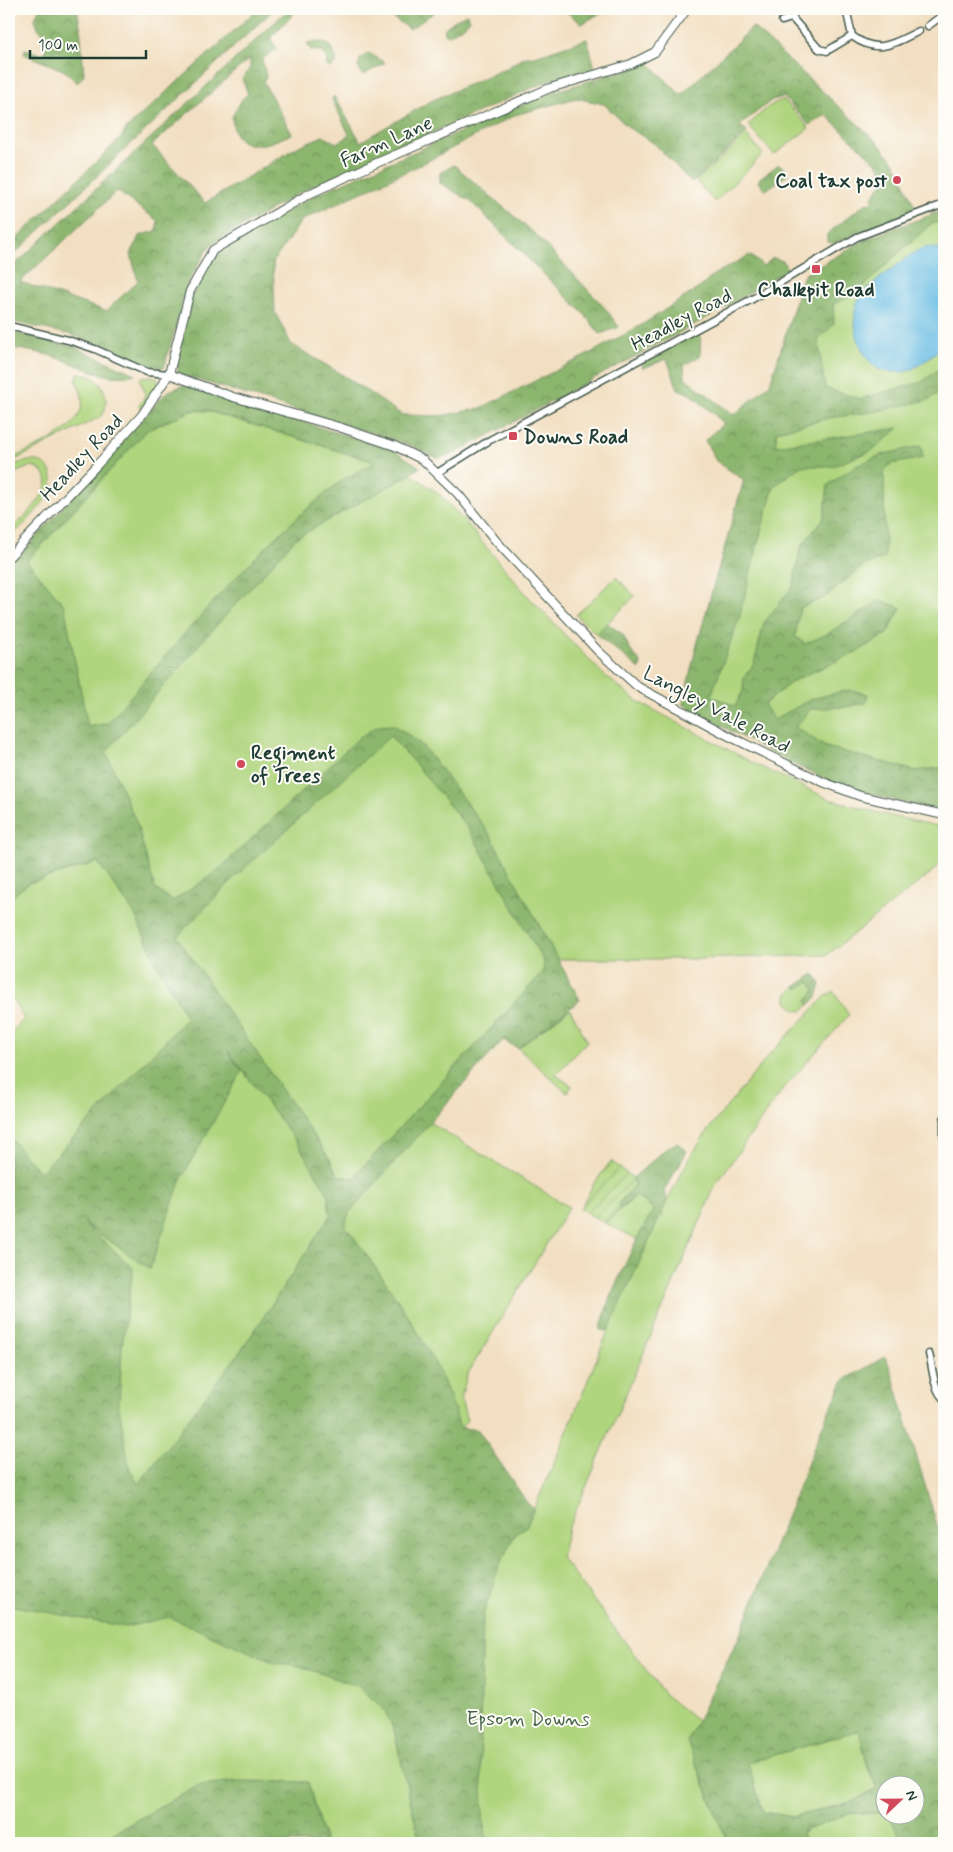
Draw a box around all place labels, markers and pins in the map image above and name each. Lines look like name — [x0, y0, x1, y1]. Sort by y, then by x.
place label: Coal tax post — [775, 168, 887, 195]
marker: Coal tax post — [891, 174, 903, 186]
marker: Chalkpit Road — [810, 263, 822, 275]
place label: Chalkpit Road — [757, 277, 875, 304]
place label: Downs Road — [523, 424, 628, 451]
marker: Downs Road — [507, 430, 519, 442]
place label: Regiment of Trees — [251, 740, 336, 790]
marker: Regiment of Trees — [235, 758, 247, 770]

